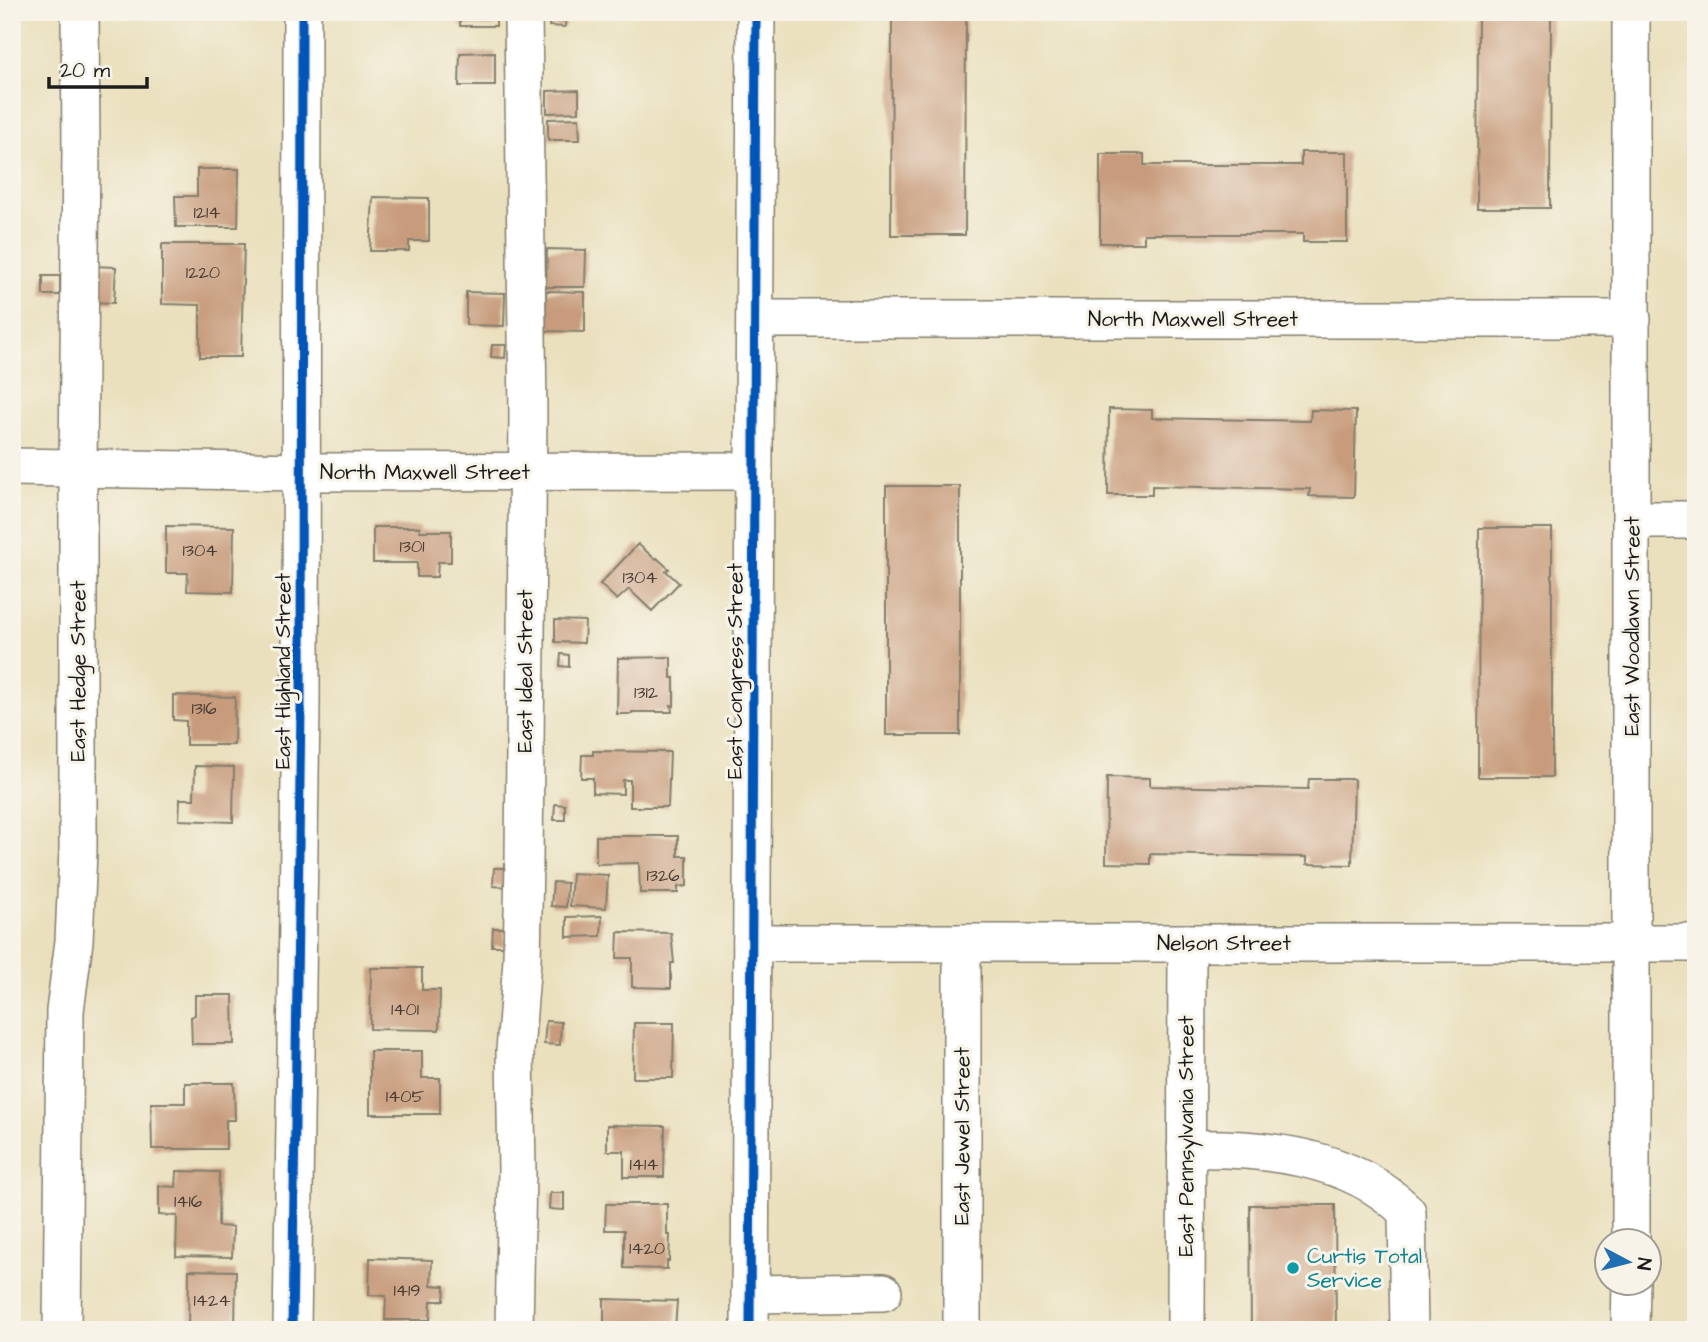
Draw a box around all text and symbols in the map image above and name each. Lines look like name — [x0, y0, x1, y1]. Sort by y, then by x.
scale bar — [49, 46, 147, 90]
text: 20 m — [60, 56, 111, 85]
house number: 1214 — [193, 200, 221, 225]
house number: 1220 — [186, 260, 220, 285]
street label: North Maxwell Street — [1088, 305, 1298, 334]
street label: North Maxwell Street — [320, 458, 530, 487]
street label: East Woodlawn Street — [1618, 516, 1647, 736]
house number: 1301 — [399, 534, 425, 559]
house number: 1304 — [182, 538, 218, 563]
street label: East Congress Street — [721, 563, 752, 779]
house number: 1304 — [622, 565, 658, 590]
street label: East Highland Street — [269, 572, 300, 769]
street label: East Hedge Street — [64, 580, 95, 761]
street label: East Ideal Street — [511, 589, 540, 753]
house number: 1312 — [634, 680, 659, 705]
house number: 1316 — [191, 696, 217, 721]
house number: 1326 — [646, 863, 680, 888]
street label: Nelson Street — [1157, 929, 1291, 958]
house number: 1401 — [391, 997, 419, 1022]
street label: East Pennsylvania Street — [1172, 1015, 1203, 1256]
street label: East Jewel Street — [948, 1047, 977, 1225]
house number: 1405 — [386, 1084, 425, 1109]
house number: 1414 — [629, 1152, 659, 1177]
house number: 1416 — [174, 1189, 202, 1214]
north arrow — [1592, 1226, 1662, 1296]
house number: 1420 — [629, 1236, 665, 1261]
place label: Curtis Total Service — [1307, 1242, 1422, 1295]
text: N — [1629, 1256, 1658, 1272]
marker: Curtis Total Service — [1285, 1260, 1301, 1276]
house number: 1419 — [393, 1278, 421, 1303]
house number: 1424 — [193, 1288, 231, 1313]

